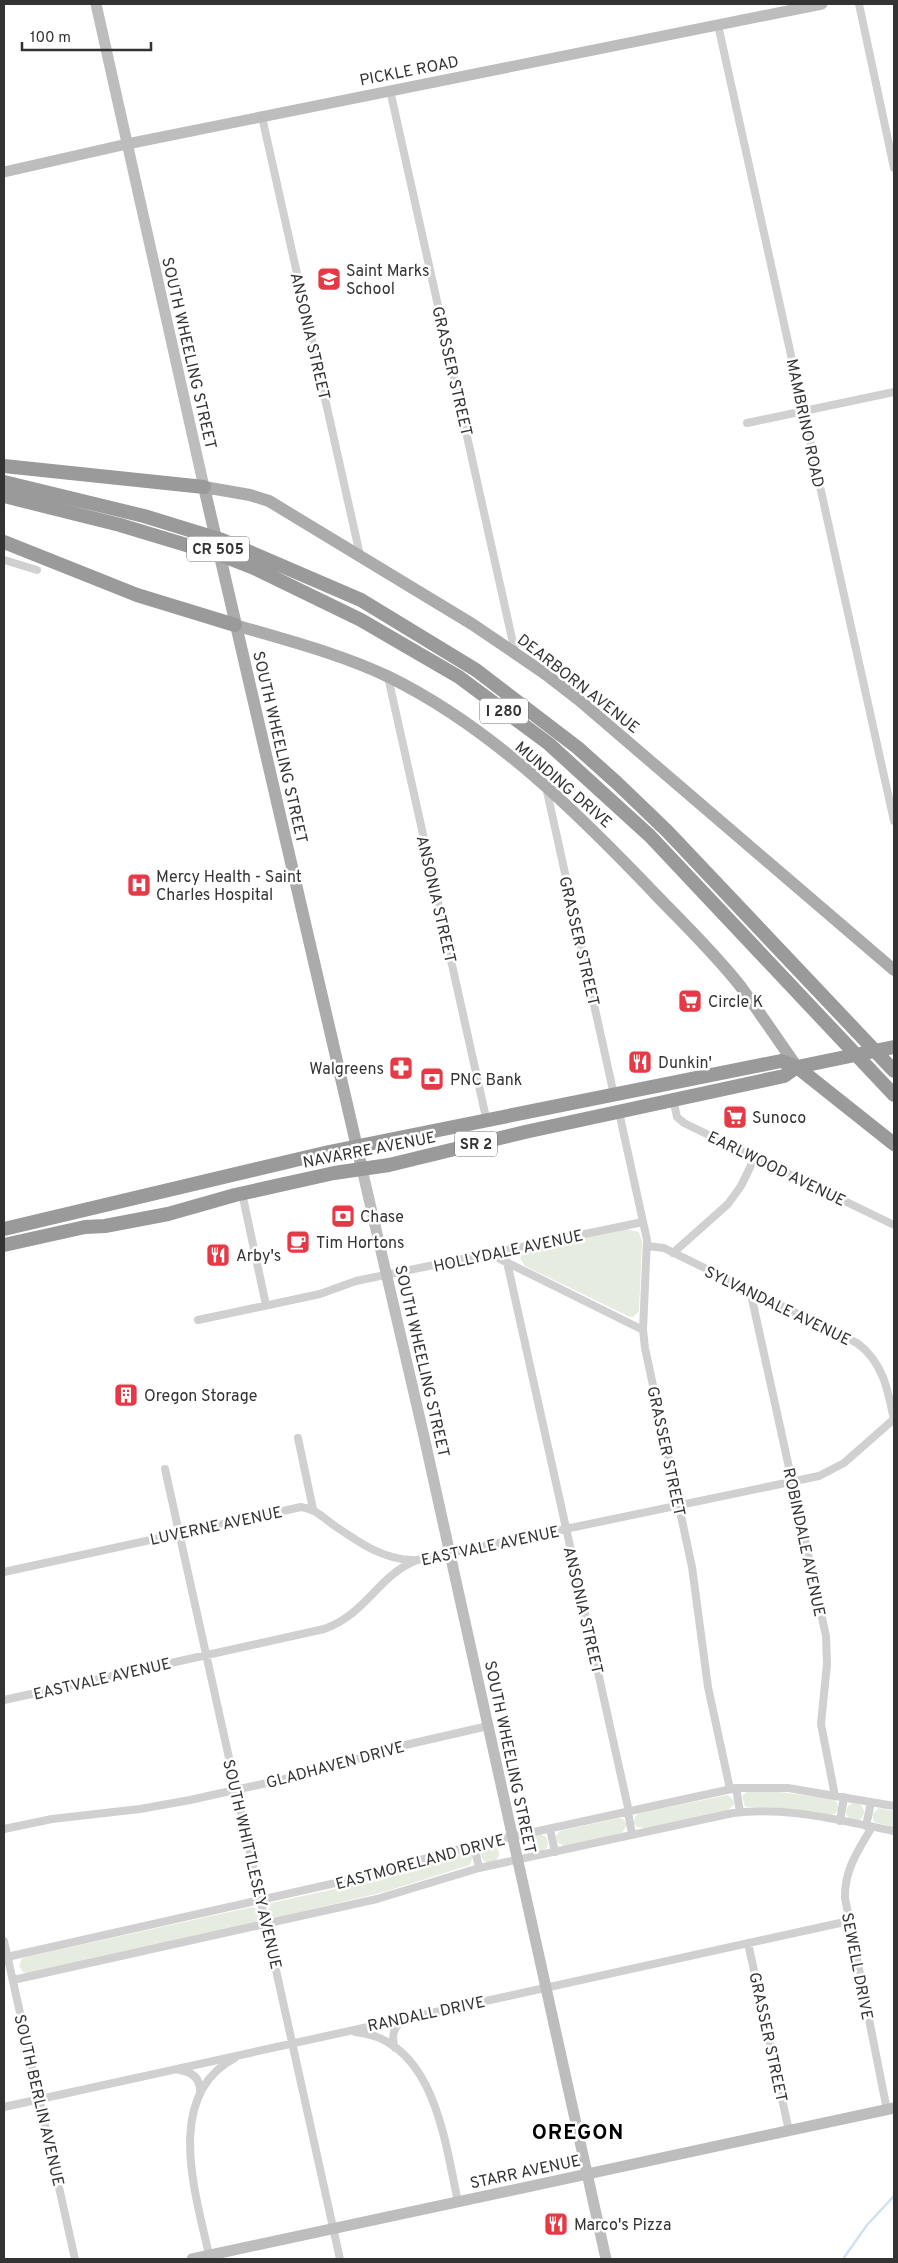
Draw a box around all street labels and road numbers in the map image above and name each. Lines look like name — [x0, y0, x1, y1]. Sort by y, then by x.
street label: PICKLE ROAD — [358, 53, 461, 91]
street label: SOUTH WHEELING STREET — [156, 255, 220, 451]
street label: ANSONIA STREET — [285, 271, 333, 402]
street label: GRASSER STREET — [426, 305, 476, 438]
street label: MAMBRINO ROAD — [781, 357, 827, 490]
road number: CR 505 — [187, 536, 249, 562]
street label: DEARBORN AVENUE — [513, 631, 643, 739]
street label: SOUTH WHEELING STREET — [247, 649, 311, 845]
road number: I 280 — [480, 698, 528, 724]
street label: MUNDING DRIVE — [510, 738, 615, 833]
street label: ANSONIA STREET — [411, 834, 459, 965]
street label: GRASSER STREET — [553, 875, 603, 1008]
street label: NAVARRE AVENUE — [301, 1128, 438, 1174]
street label: EARLWOOD AVENUE — [704, 1128, 848, 1212]
road number: SR 2 — [455, 1132, 497, 1156]
street label: HOLLYDALE AVENUE — [432, 1226, 585, 1278]
street label: SOUTH WHEELING STREET — [389, 1263, 453, 1459]
street label: SYLVANDALE AVENUE — [701, 1263, 854, 1351]
street label: GRASSER STREET — [641, 1385, 689, 1518]
street label: ROBINDALE AVENUE — [777, 1466, 829, 1619]
street label: LUVERNE AVENUE — [148, 1503, 285, 1551]
street label: EASTVALE AVENUE — [419, 1523, 561, 1571]
street label: ANSONIA STREET — [558, 1545, 606, 1676]
street label: EASTVALE AVENUE — [32, 1654, 173, 1706]
street label: SOUTH WHEELING STREET — [479, 1659, 539, 1856]
street label: GLADHAVEN DRIVE — [264, 1738, 407, 1794]
street label: SOUTH WHITTLESEY AVENUE — [217, 1758, 285, 1971]
street label: EASTMORELAND DRIVE — [334, 1831, 507, 1895]
street label: SEWELL DRIVE — [836, 1911, 876, 2022]
street label: GRASSER STREET — [743, 1971, 791, 2104]
street label: RANDALL DRIVE — [366, 1993, 487, 2037]
street label: SOUTH BERLIN AVENUE — [9, 2013, 68, 2188]
street label: STARR AVENUE — [468, 2151, 583, 2194]

